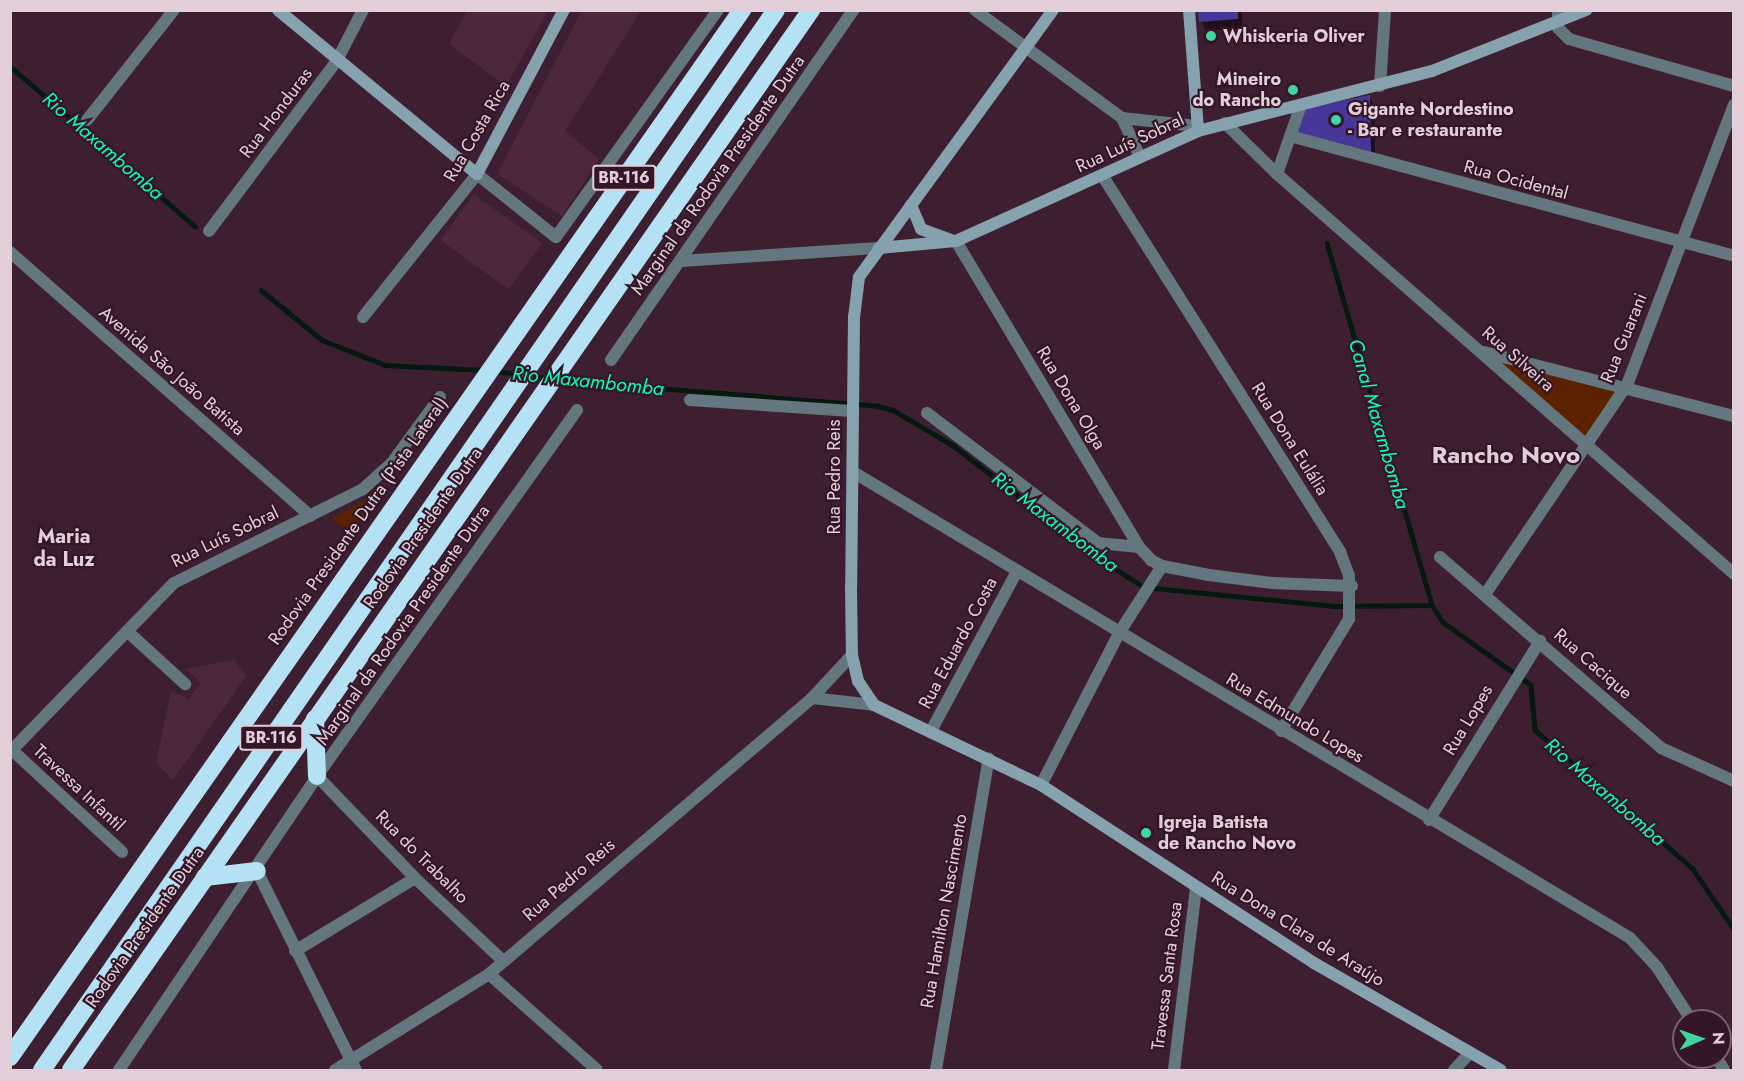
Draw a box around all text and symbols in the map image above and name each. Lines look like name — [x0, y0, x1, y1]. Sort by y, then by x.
place label: Whiskeria Oliver — [1223, 25, 1365, 47]
marker: Whiskeria Oliver — [1204, 29, 1218, 43]
street label: Marginal da Rodovia Presidente Dutra — [627, 51, 809, 299]
street label: Rua Honduras — [235, 64, 317, 162]
place label: Mineiro do Rancho — [1192, 69, 1281, 112]
street label: Rua Costa Rica — [439, 76, 515, 186]
marker: Mineiro do Rancho — [1286, 83, 1300, 97]
water label: Rio Maxambomba — [38, 87, 168, 205]
place label: Gigante Nordestino - Bar e restaurante — [1348, 99, 1514, 142]
street label: Rua Luís Sobral — [1072, 108, 1188, 178]
marker: Gigante Nordestino - Bar e restaurante — [1329, 113, 1343, 127]
street label: Rua Ocidental — [1461, 156, 1571, 204]
road number: BR-116 — [591, 165, 657, 191]
street label: Rua Guarani — [1596, 290, 1652, 386]
street label: Avenida São João Batista — [95, 302, 249, 440]
street label: Rua Silveira — [1477, 322, 1559, 396]
water label: Canal Maxambomba — [1343, 336, 1415, 512]
street label: Rua Dona Olga — [1032, 343, 1110, 453]
water label: Rio Maxambomba — [511, 361, 665, 401]
street label: Rua Dona Eulália — [1247, 379, 1333, 499]
street label: Rodovia Presidente Dutra (Pista Lateral) — [264, 393, 452, 649]
street label: Rua Pedro Reis — [823, 420, 845, 534]
district label: Rancho Novo — [1432, 441, 1580, 469]
street label: Rodovia Presidente Dutra — [359, 443, 487, 613]
water label: Rio Maxambomba — [987, 467, 1123, 577]
street label: Marginal da Rodovia Presidente Dutra — [312, 501, 494, 749]
street label: Rua Luís Sobral — [168, 502, 282, 572]
district label: Maria da Luz — [33, 524, 95, 571]
street label: Rua Eduardo Costa — [914, 574, 1002, 712]
street label: Rua Cacique — [1549, 624, 1637, 704]
street label: Rua Edmundo Lopes — [1222, 668, 1368, 768]
street label: Rua Lopes — [1439, 681, 1497, 759]
road number: BR-116 — [238, 725, 304, 751]
water label: Rio Maxambomba — [1540, 733, 1670, 851]
street label: Travessa Infantil — [29, 740, 129, 836]
street label: Rua do Trabalho — [371, 806, 473, 908]
street label: Rua Hamilton Nascimento — [916, 812, 972, 1010]
place label: Igreja Batista de Rancho Novo — [1158, 812, 1296, 854]
marker: Igreja Batista de Rancho Novo — [1139, 826, 1153, 840]
street label: Rua Pedro Reis — [519, 834, 619, 926]
street label: Rodovia Presidente Dutra — [81, 842, 209, 1012]
street label: Rua Dona Clara de Araújo — [1207, 867, 1389, 991]
street label: Travessa Santa Rosa — [1147, 901, 1187, 1051]
north arrow — [1672, 1009, 1732, 1069]
text: N — [1707, 1032, 1730, 1045]

